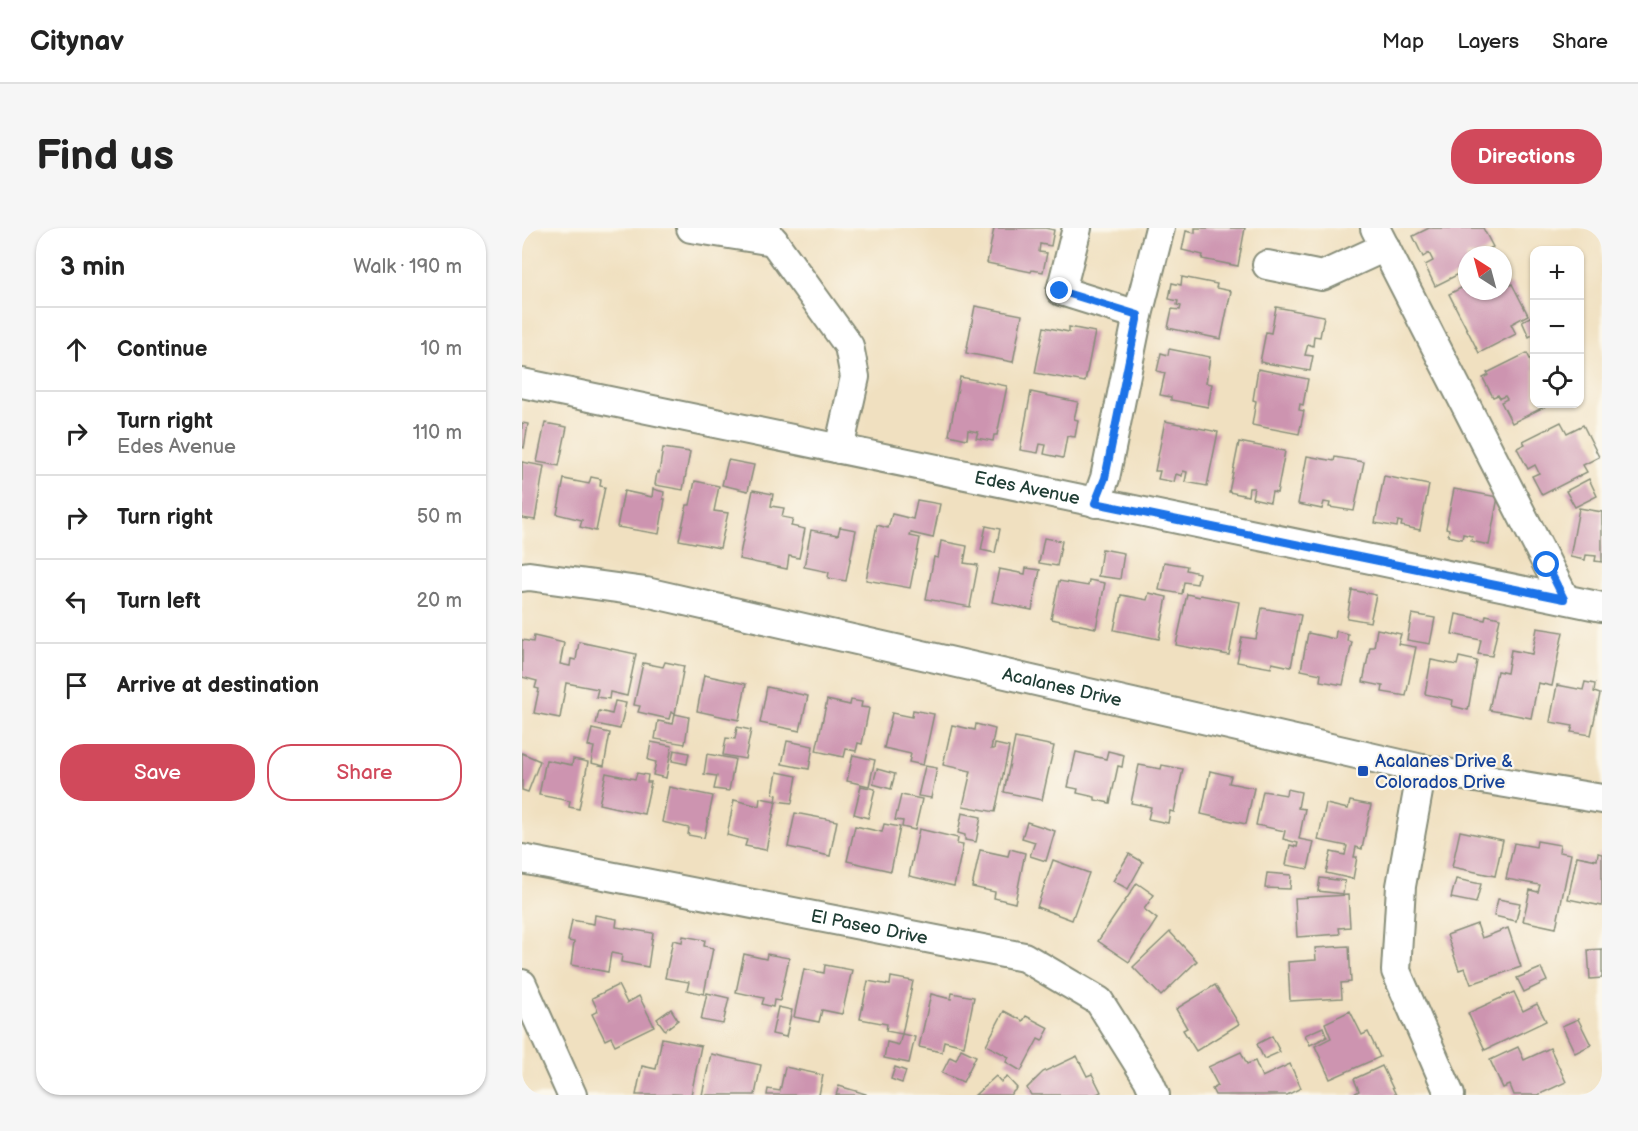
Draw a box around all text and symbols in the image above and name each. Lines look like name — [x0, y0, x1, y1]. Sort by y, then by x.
text: Citynav — [30, 25, 124, 58]
text: Map — [1382, 29, 1424, 54]
text: Layers — [1457, 29, 1519, 54]
text: Share — [1552, 29, 1608, 54]
button: Directions — [1451, 129, 1602, 184]
text: Find us — [36, 131, 174, 182]
north arrow — [1458, 246, 1512, 300]
map controls — [1530, 246, 1584, 408]
button: + — [1530, 246, 1584, 300]
text: 3 min — [60, 252, 125, 283]
text: Walk · 190 m — [353, 255, 462, 279]
route end — [1046, 277, 1072, 303]
button: − — [1530, 300, 1584, 354]
icon: ahead — [60, 333, 93, 366]
text: Continue — [117, 336, 207, 363]
text: 10 m — [421, 337, 462, 361]
button: locate — [1530, 354, 1584, 408]
text: Turn right — [117, 408, 213, 435]
icon: right — [60, 417, 93, 450]
text: 110 m — [413, 421, 462, 445]
text: Edes Avenue — [117, 435, 236, 459]
street label: Edes Avenue — [973, 467, 1082, 510]
icon: right — [60, 501, 93, 534]
text: Turn right — [117, 504, 213, 531]
text: 50 m — [417, 505, 462, 529]
route start — [1533, 551, 1559, 577]
icon: left — [60, 585, 93, 618]
text: Turn left — [117, 588, 201, 615]
text: 20 m — [417, 589, 462, 613]
street label: Acalanes Drive — [1000, 664, 1124, 711]
icon: arrive — [60, 669, 93, 702]
text: Arrive at destination — [117, 672, 319, 699]
button: Save — [60, 744, 255, 801]
button: Share — [267, 744, 462, 801]
place label: Acalanes Drive & Colorados Drive — [1375, 751, 1513, 793]
marker: Acalanes Drive & Colorados Drive — [1356, 764, 1370, 778]
street label: El Paseo Drive — [809, 906, 930, 949]

